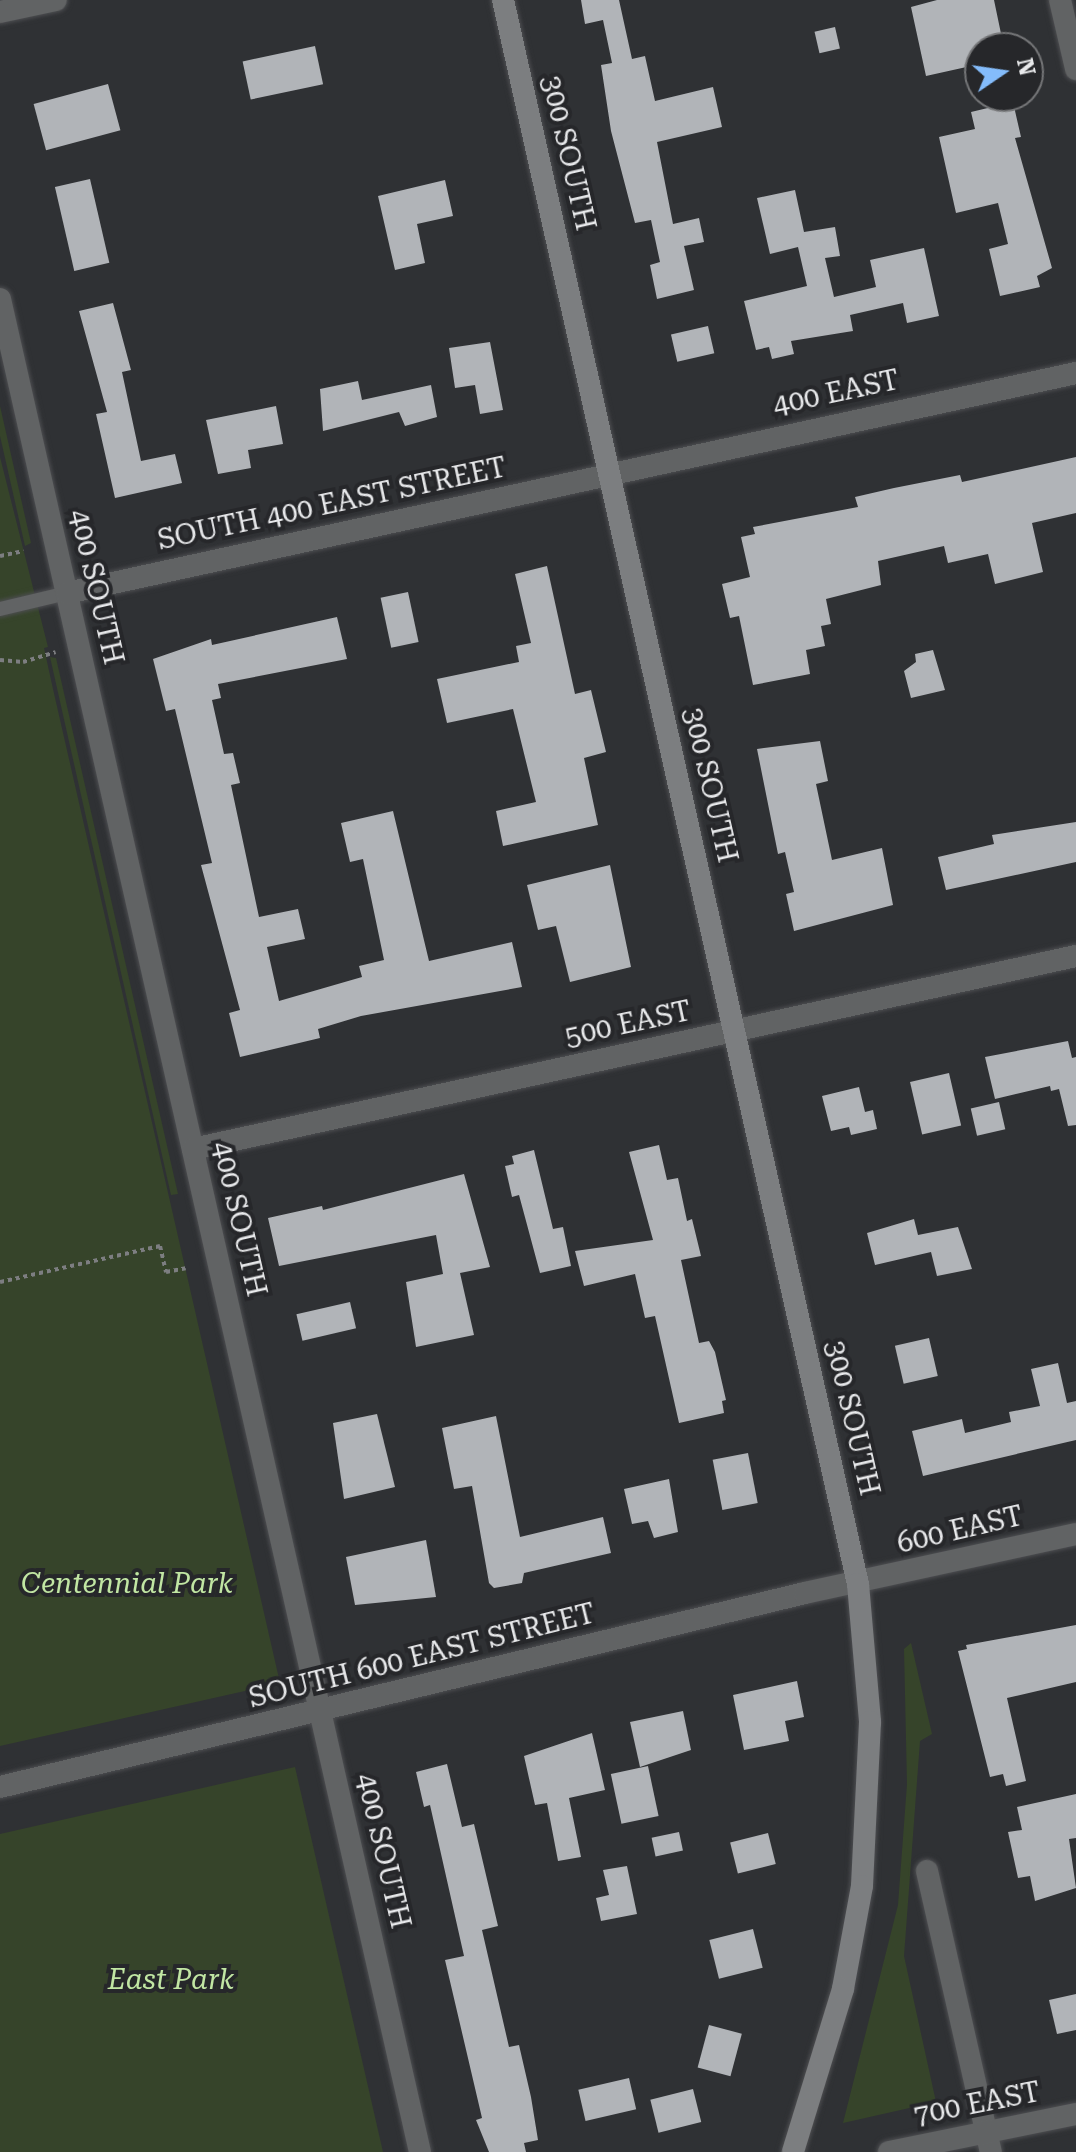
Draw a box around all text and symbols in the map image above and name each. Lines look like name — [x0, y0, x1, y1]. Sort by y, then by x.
north arrow — [964, 32, 1044, 112]
text: N — [1012, 56, 1040, 78]
street label: 300 SOUTH — [534, 72, 602, 234]
street label: 400 EAST — [770, 363, 902, 423]
street label: SOUTH 400 EAST STREET — [155, 451, 509, 557]
street label: 400 SOUTH — [62, 506, 130, 668]
street label: 300 SOUTH — [676, 704, 744, 866]
street label: 500 EAST — [562, 994, 694, 1054]
street label: 400 SOUTH — [205, 1138, 273, 1300]
street label: 300 SOUTH — [818, 1337, 886, 1499]
street label: 600 EAST — [894, 1499, 1026, 1561]
park label: Centennial Park — [21, 1567, 233, 1601]
street label: SOUTH 600 EAST STREET — [245, 1597, 599, 1715]
street label: 400 SOUTH — [349, 1770, 417, 1932]
park label: East Park — [108, 1963, 234, 1997]
street label: 700 EAST — [911, 2075, 1043, 2133]

